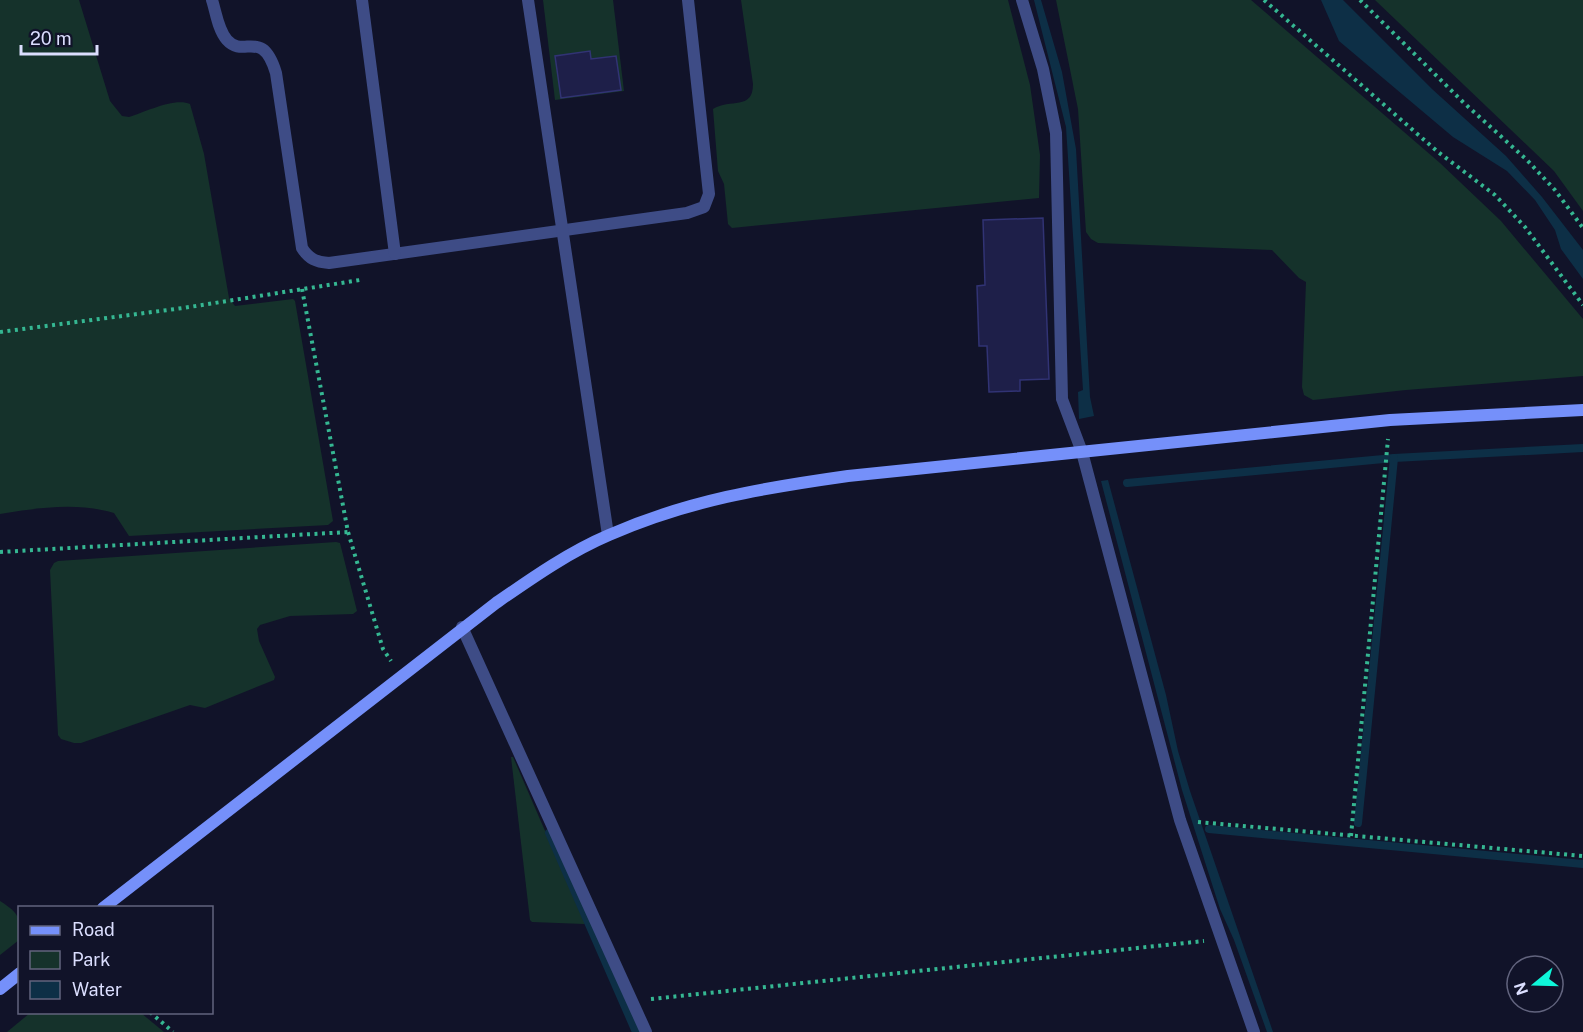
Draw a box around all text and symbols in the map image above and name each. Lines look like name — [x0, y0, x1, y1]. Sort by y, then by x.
scale bar — [21, 18, 98, 56]
text: 20 m — [30, 28, 72, 49]
legend — [18, 906, 213, 1014]
text: Road — [72, 919, 115, 940]
text: Park — [72, 949, 110, 970]
north arrow — [1505, 954, 1565, 1014]
text: Water — [72, 979, 122, 1000]
text: N — [1510, 980, 1532, 998]

